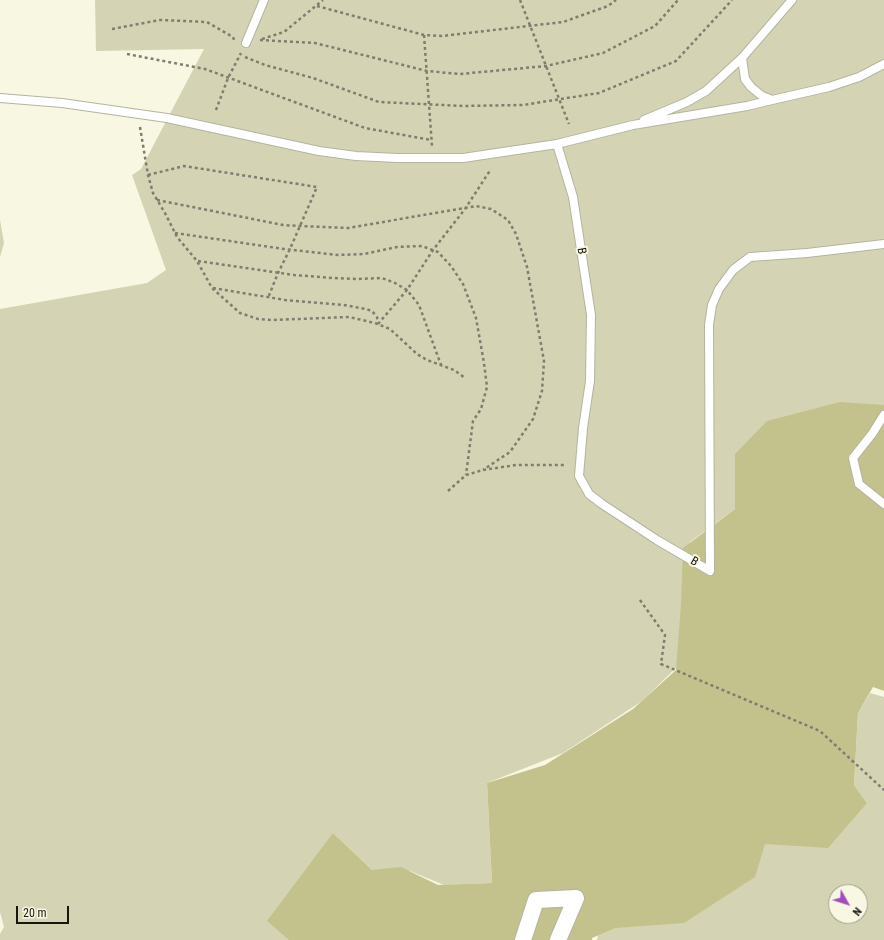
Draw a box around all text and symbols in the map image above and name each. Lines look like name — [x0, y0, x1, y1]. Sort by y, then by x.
street label: B — [573, 247, 589, 255]
street label: B — [688, 554, 700, 570]
north arrow — [828, 884, 868, 924]
scale bar — [18, 898, 71, 924]
text: N — [850, 905, 864, 918]
text: 20 m — [23, 906, 47, 920]

